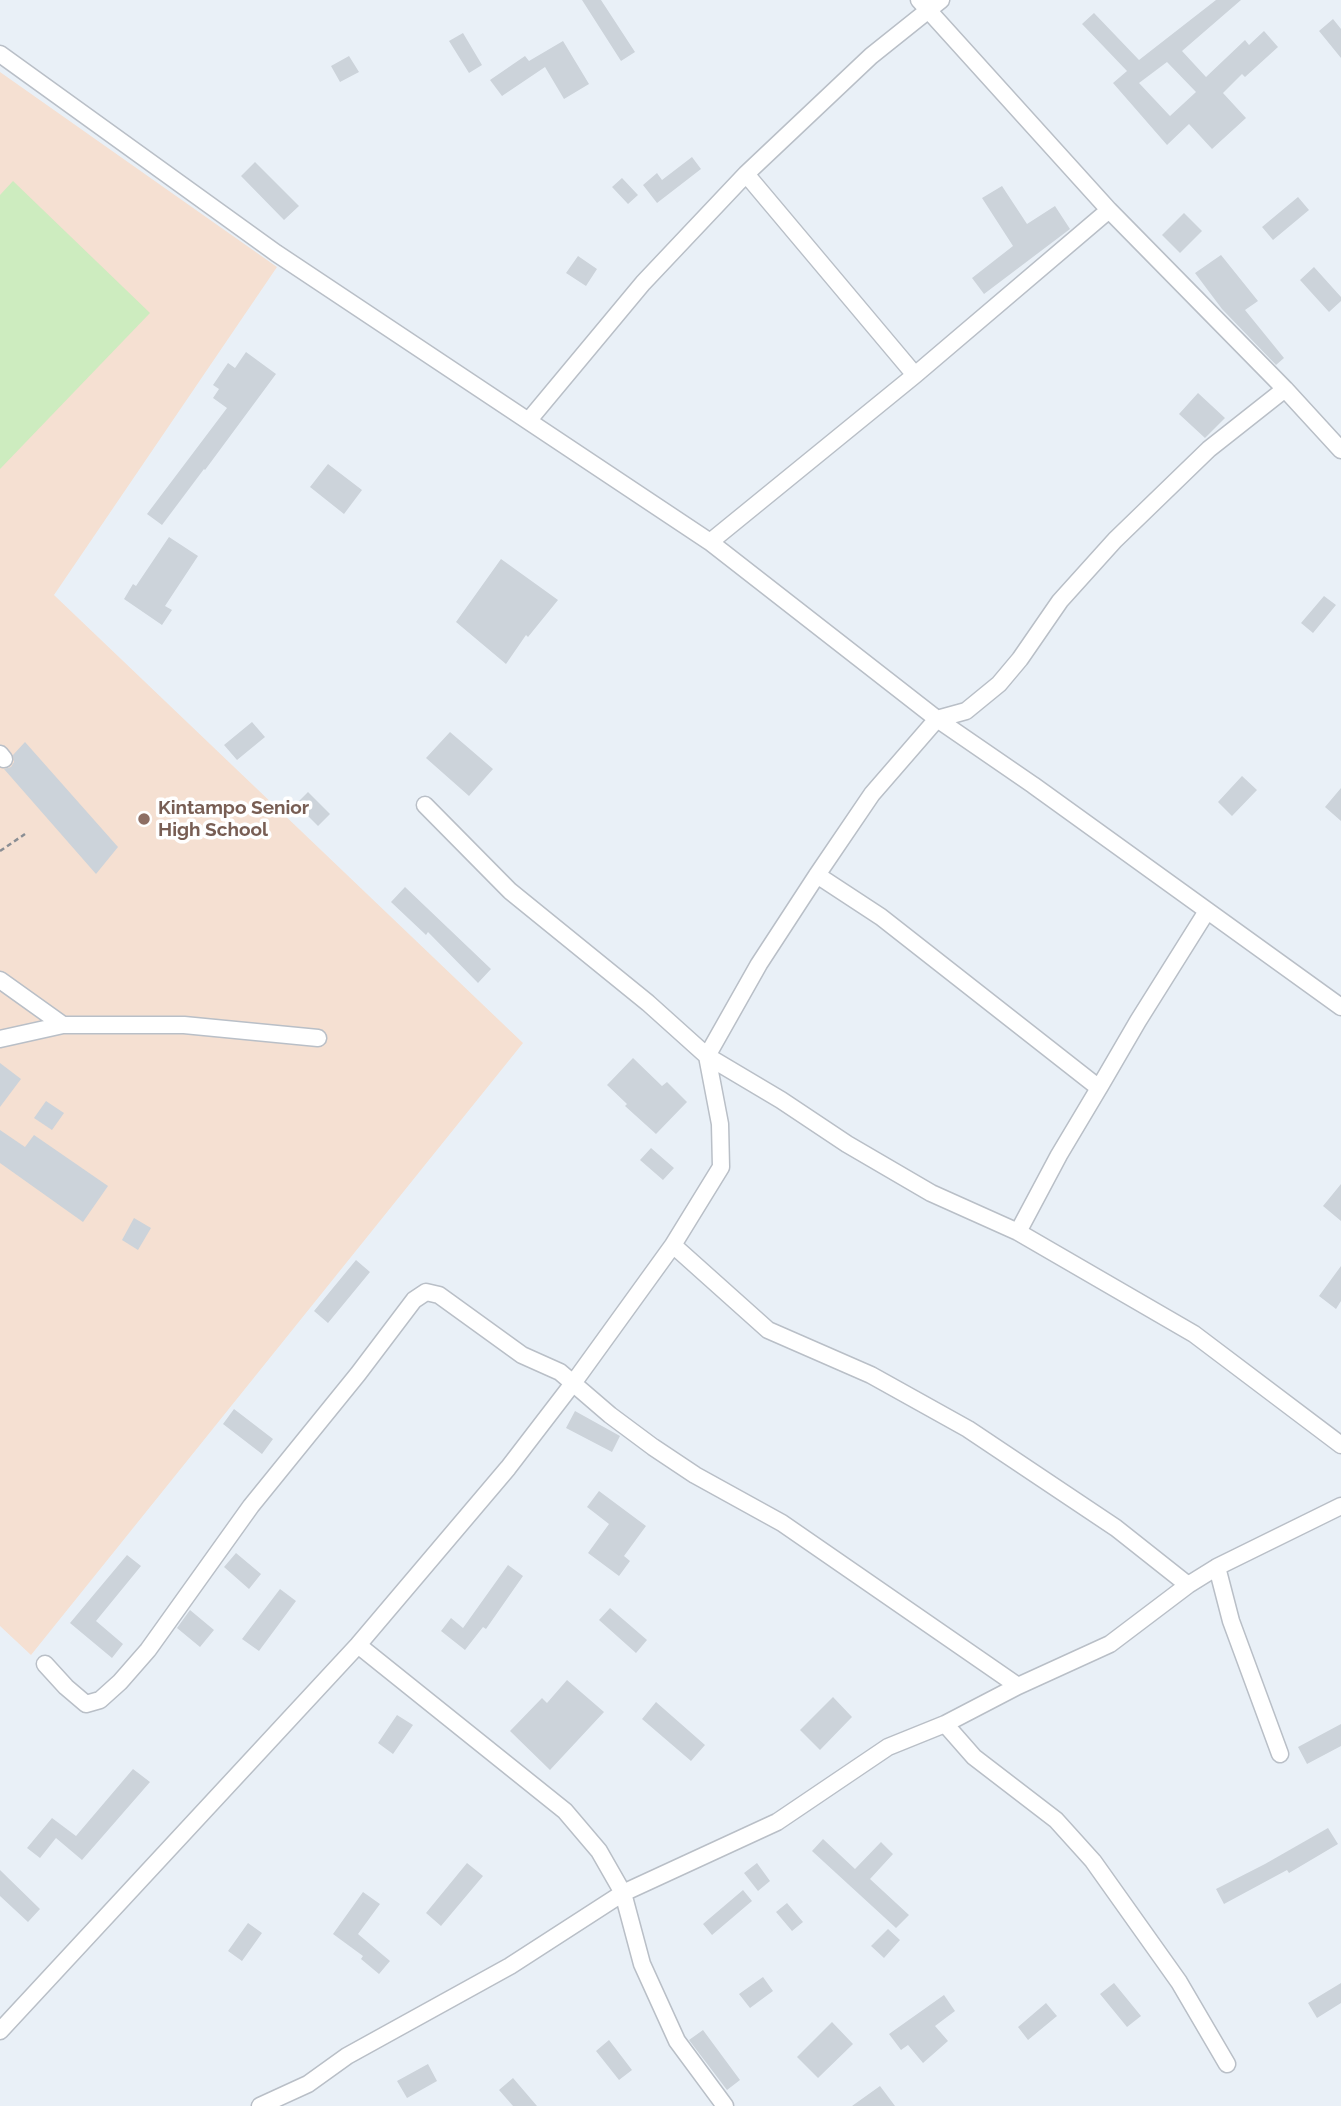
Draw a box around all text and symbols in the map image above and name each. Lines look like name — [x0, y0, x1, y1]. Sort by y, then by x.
place label: Kintampo Senior High School — [158, 797, 309, 841]
marker: Kintampo Senior High School — [136, 811, 152, 827]

